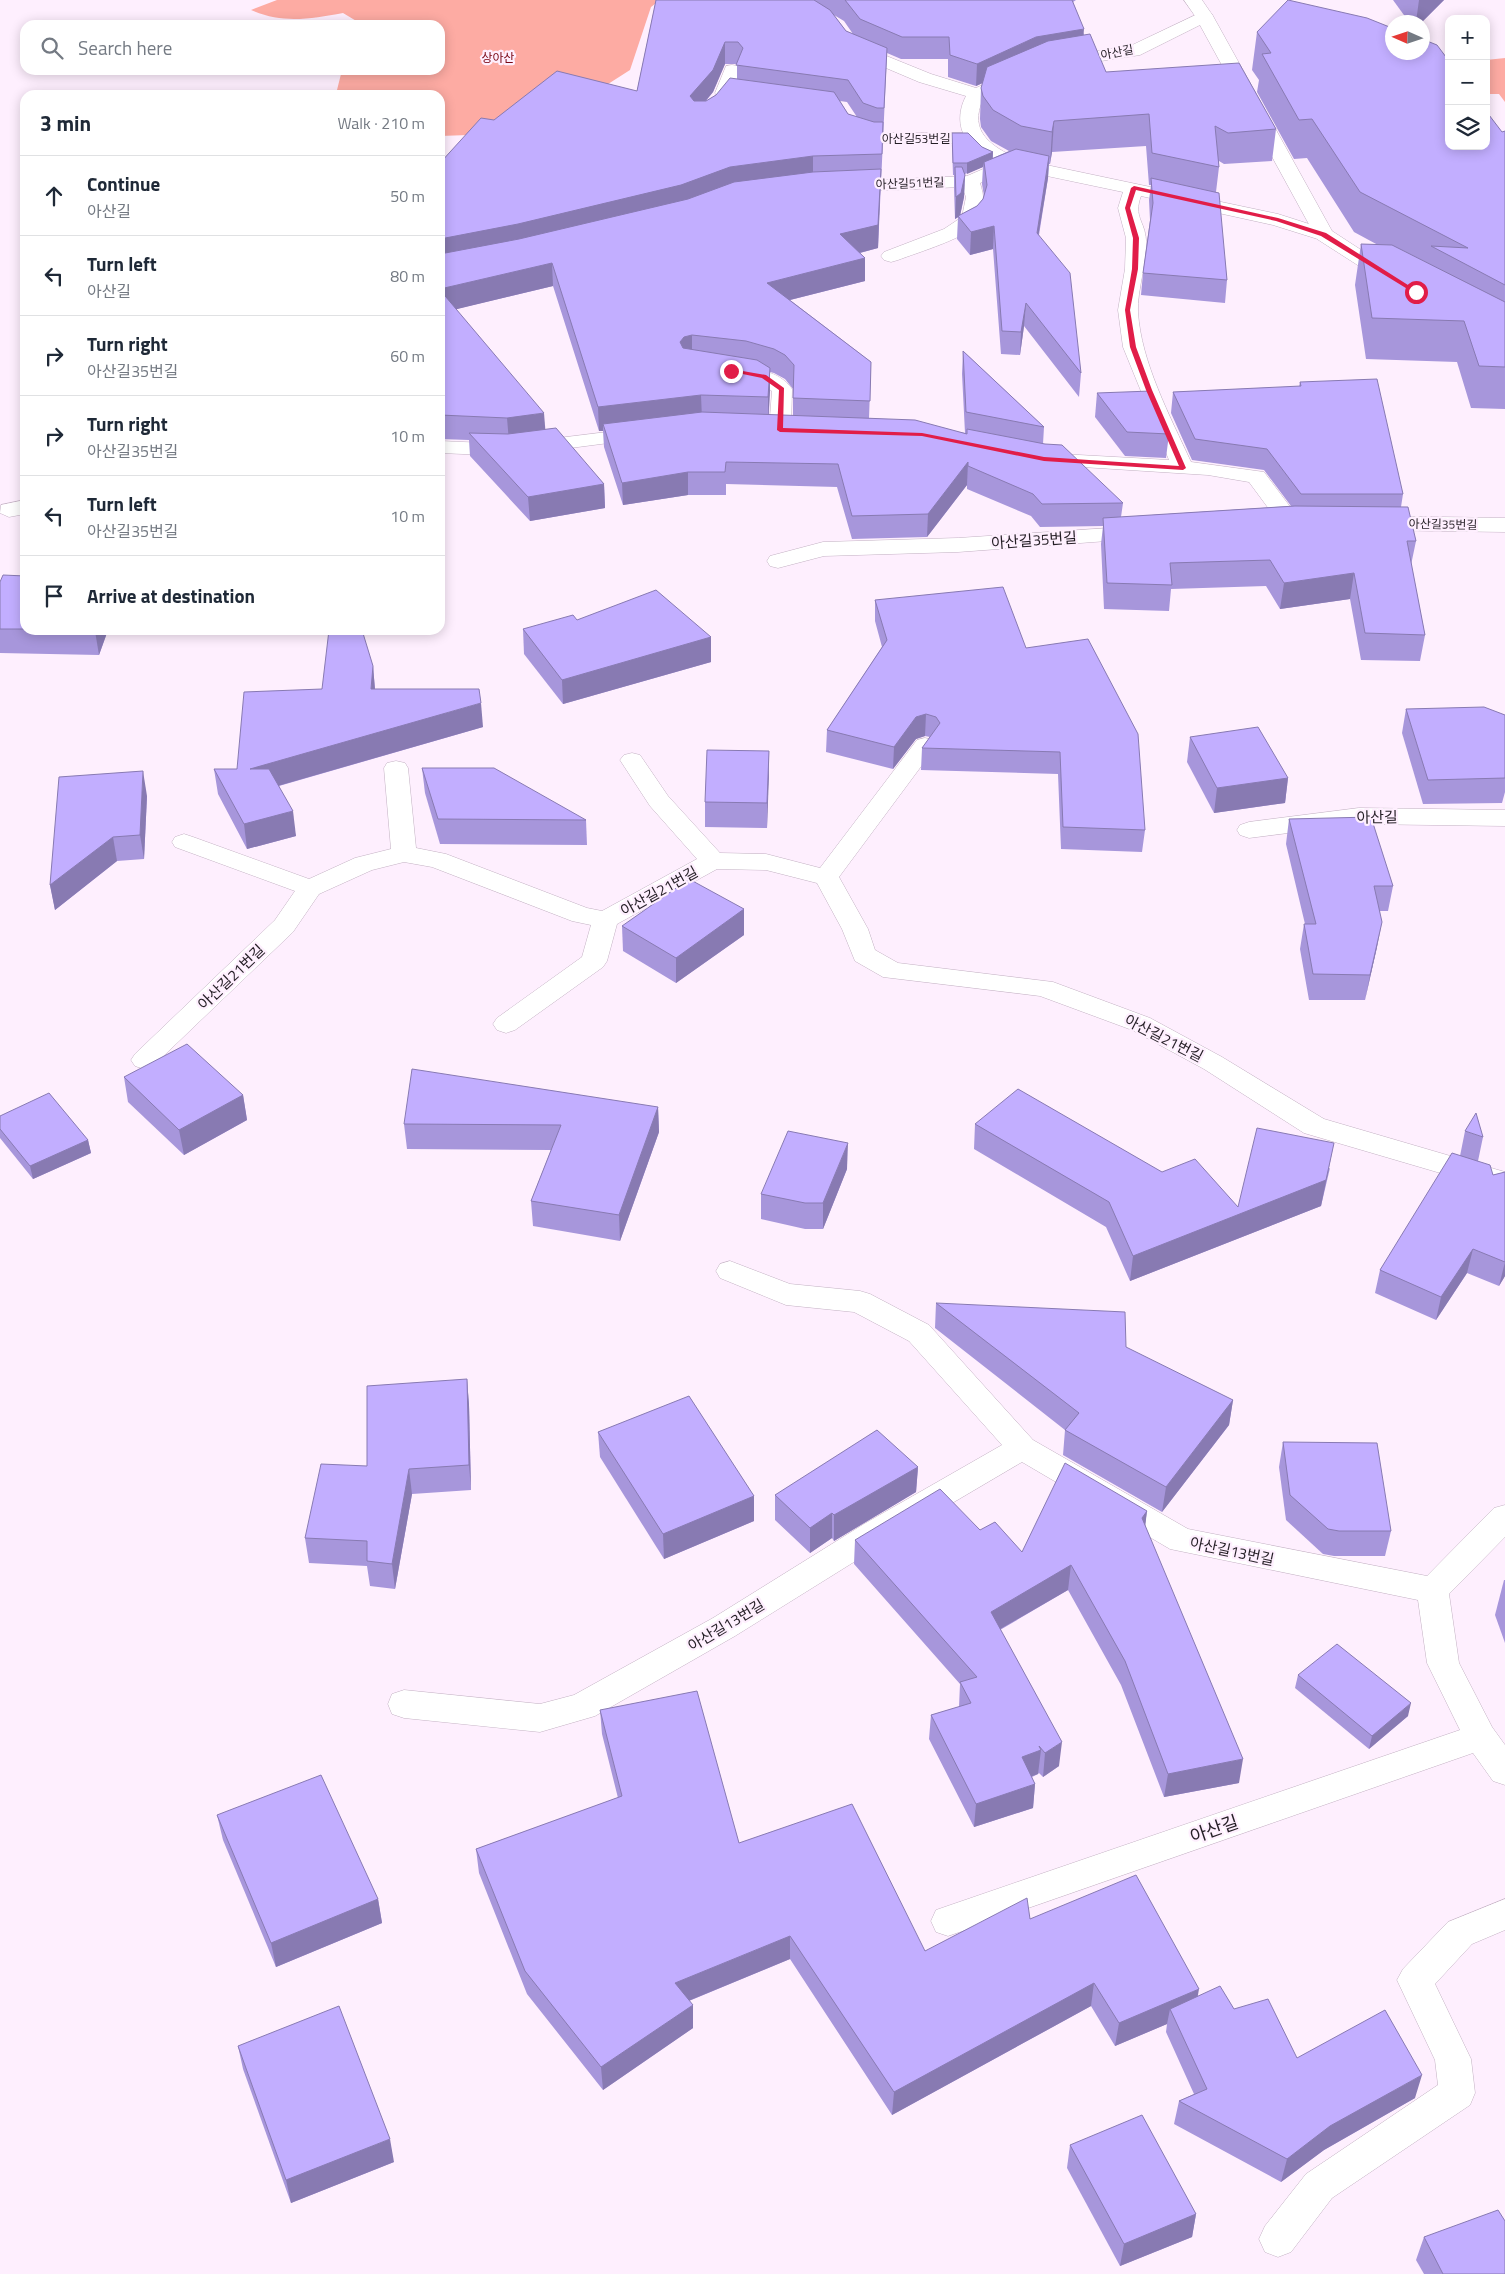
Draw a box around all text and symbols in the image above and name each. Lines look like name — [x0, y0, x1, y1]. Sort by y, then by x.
north arrow — [1385, 15, 1430, 60]
map controls — [1445, 15, 1490, 150]
button: + — [1445, 15, 1490, 60]
search box — [20, 20, 445, 75]
text: Search here — [78, 33, 172, 62]
icon: search — [38, 34, 66, 62]
street label: 아산길 — [1099, 40, 1135, 64]
park label: 상아산 — [481, 48, 515, 67]
button: − — [1445, 60, 1490, 105]
button: layers — [1445, 105, 1490, 150]
text: 3 min — [40, 107, 91, 139]
text: Walk · 210 m — [337, 111, 425, 135]
street label: 아산길53번길 — [882, 129, 950, 148]
text: Continue — [87, 169, 160, 198]
street label: 아산길51번길 — [875, 172, 945, 194]
icon: ahead — [40, 182, 68, 210]
text: 50 m — [390, 184, 425, 208]
text: 아산길 — [87, 199, 131, 223]
text: Turn left — [87, 249, 157, 278]
icon: left — [40, 262, 68, 290]
text: 80 m — [390, 264, 425, 288]
text: 아산길 — [87, 279, 131, 303]
route start — [1405, 281, 1428, 304]
text: Turn right — [87, 329, 168, 358]
icon: right — [40, 342, 68, 370]
text: 60 m — [390, 344, 425, 368]
text: 아산길35번길 — [87, 359, 179, 383]
route end — [720, 360, 743, 383]
text: Turn right — [87, 409, 168, 438]
icon: right — [40, 422, 68, 450]
text: 10 m — [390, 424, 425, 448]
text: 아산길35번길 — [87, 439, 179, 463]
text: Turn left — [87, 489, 157, 518]
icon: left — [40, 502, 68, 530]
text: 10 m — [390, 504, 425, 528]
street label: 아산길35번길 — [1409, 514, 1477, 534]
text: 아산길35번길 — [87, 519, 179, 543]
street label: 아산길35번길 — [990, 526, 1078, 554]
text: Arrive at destination — [87, 581, 255, 610]
icon: arrive — [40, 582, 68, 610]
street label: 아산길 — [1356, 805, 1398, 829]
street label: 아산길21번길 — [616, 860, 702, 922]
street label: 아산길21번길 — [192, 939, 270, 1015]
street label: 아산길21번길 — [1121, 1008, 1207, 1068]
street label: 아산길13번길 — [1188, 1531, 1276, 1571]
street label: 아산길13번길 — [683, 1593, 769, 1657]
street label: 아산길 — [1186, 1808, 1242, 1850]

